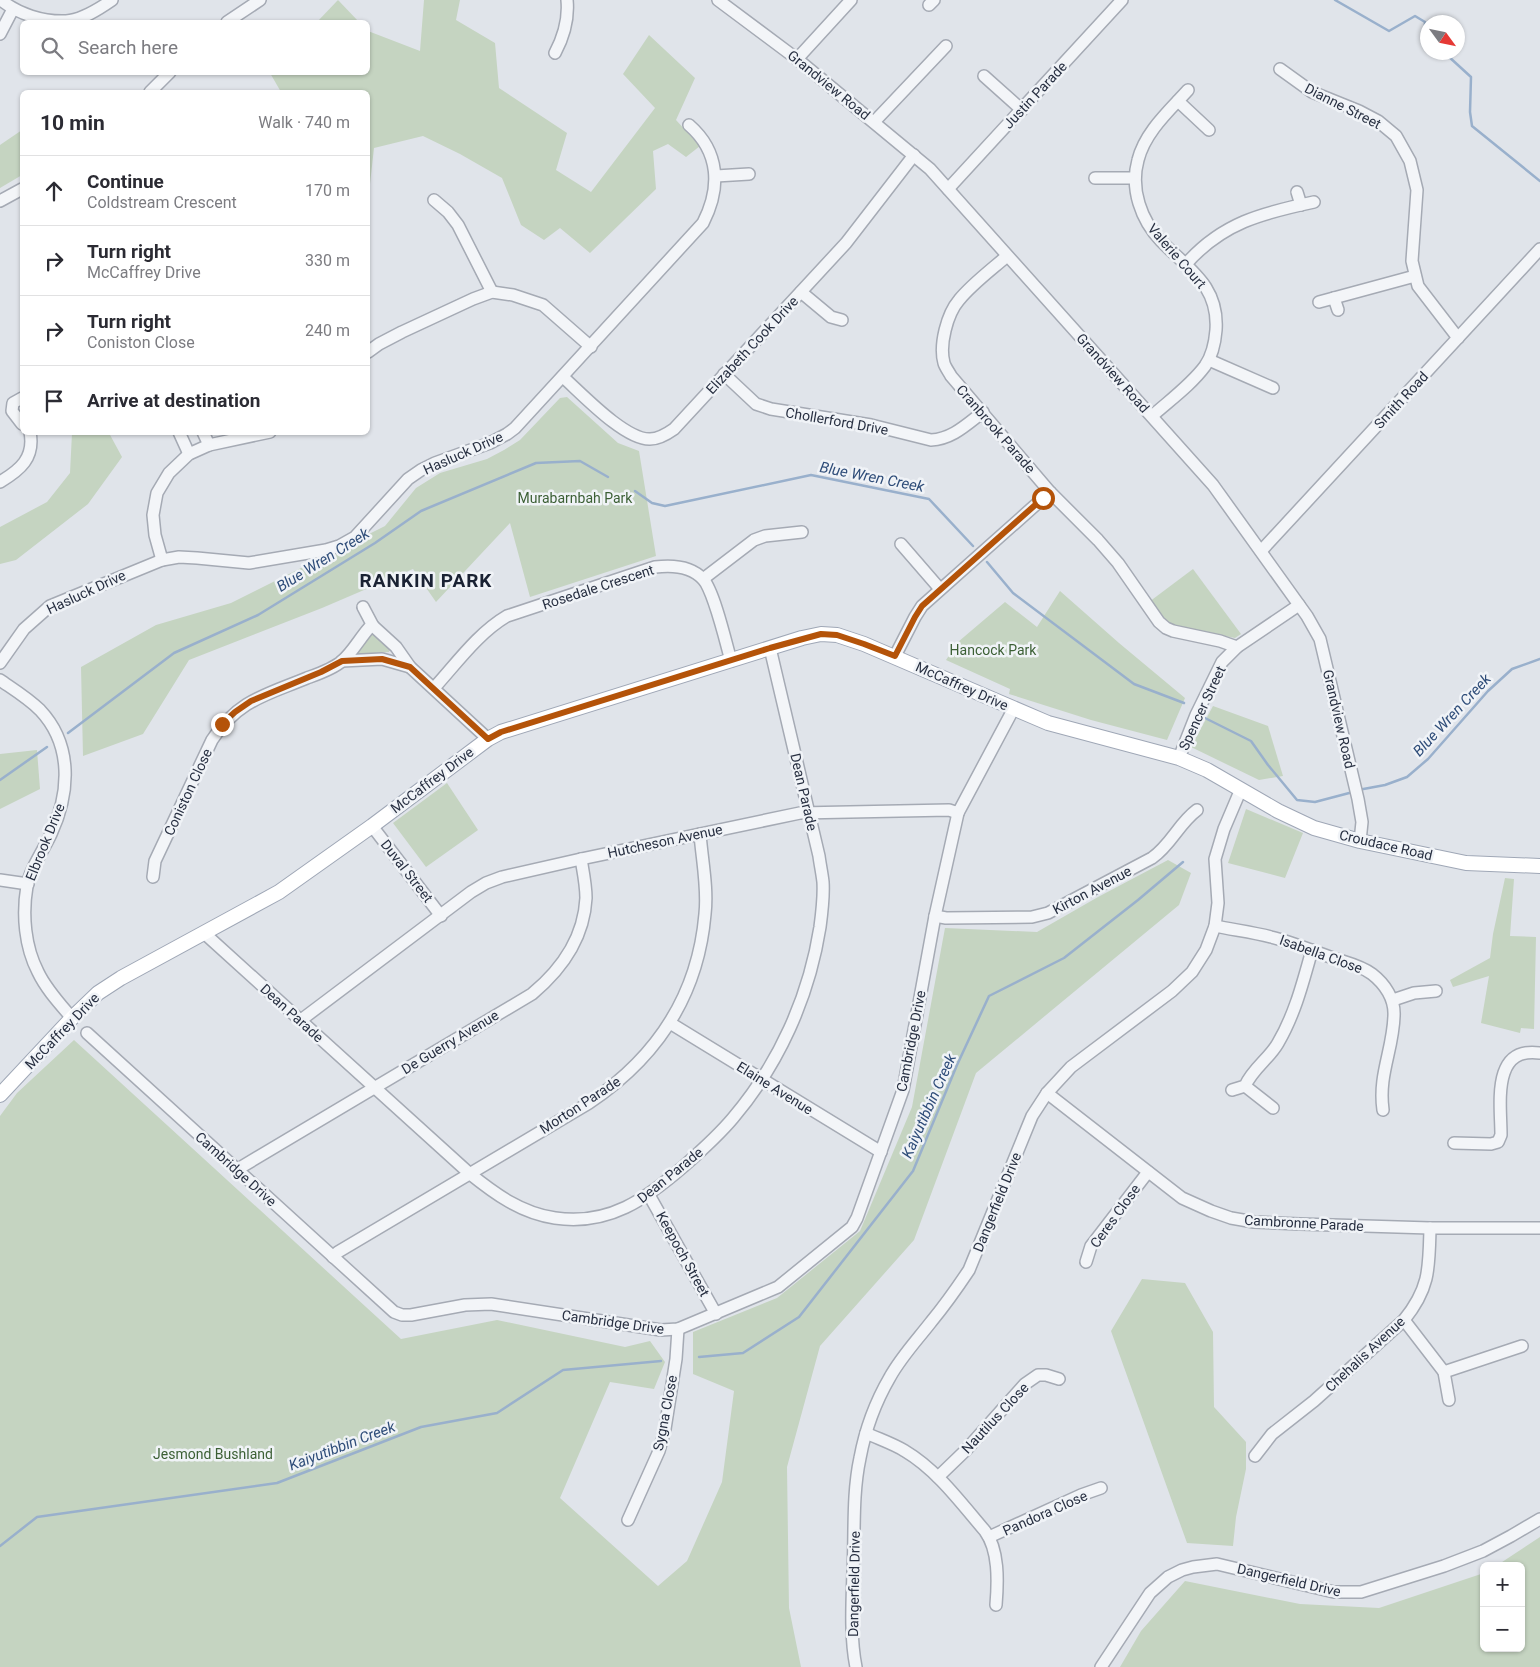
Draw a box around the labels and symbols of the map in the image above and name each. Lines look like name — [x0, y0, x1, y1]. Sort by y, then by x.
north arrow — [1420, 15, 1465, 60]
street label: Grandview Road — [785, 47, 873, 123]
street label: Justin Parade — [1000, 58, 1070, 132]
street label: Dianne Street — [1302, 80, 1384, 132]
street label: Valerie Court — [1145, 220, 1210, 292]
street label: Elizabeth Cook Drive — [703, 293, 801, 397]
street label: Grandview Road — [1073, 330, 1153, 416]
street label: Smith Road — [1371, 368, 1431, 432]
street label: Cranbrook Parade — [953, 382, 1039, 476]
street label: Chollerford Drive — [784, 404, 890, 438]
street label: Hasluck Drive — [421, 428, 505, 478]
water label: Blue Wren Creek — [818, 458, 926, 496]
route start — [1032, 487, 1055, 510]
park label: Murabarnbah Park — [518, 490, 633, 506]
water label: Blue Wren Creek — [273, 524, 373, 596]
street label: Rosedale Crescent — [540, 561, 656, 613]
street label: Hasluck Drive — [44, 567, 128, 617]
district label: RANKIN PARK — [360, 569, 492, 592]
park label: Hancock Park — [950, 642, 1037, 658]
street label: McCaffrey Drive — [913, 658, 1011, 714]
street label: Spencer Street — [1175, 663, 1229, 753]
street label: Grandview Road — [1320, 668, 1358, 770]
water label: Blue Wren Creek — [1409, 670, 1495, 760]
route end — [211, 713, 234, 736]
street label: McCaffrey Drive — [387, 744, 477, 816]
street label: Coniston Close — [161, 746, 215, 838]
street label: Dean Parade — [787, 752, 821, 832]
street label: Elbrook Drive — [22, 801, 68, 883]
street label: Hutcheson Avenue — [606, 821, 724, 861]
street label: Croudace Road — [1338, 826, 1434, 864]
street label: Duval Street — [378, 837, 437, 906]
street label: Kirton Avenue — [1050, 863, 1134, 917]
street label: Isabella Close — [1277, 932, 1365, 976]
street label: Dean Parade — [257, 981, 327, 1045]
street label: Cambridge Drive — [893, 989, 929, 1093]
street label: McCaffrey Drive — [22, 990, 102, 1072]
street label: De Guerry Avenue — [399, 1007, 501, 1077]
water label: Kaiyutibbin Creek — [898, 1050, 960, 1161]
street label: Elaine Avenue — [734, 1058, 816, 1118]
street label: Morton Parade — [537, 1073, 623, 1137]
street label: Cambridge Drive — [192, 1129, 280, 1209]
street label: Dean Parade — [634, 1144, 706, 1206]
street label: Dangerfield Drive — [970, 1150, 1024, 1254]
street label: Ceres Close — [1087, 1181, 1143, 1251]
street label: Keepoch Street — [653, 1209, 713, 1300]
street label: Cambronne Parade — [1244, 1212, 1364, 1234]
street label: Cambridge Drive — [561, 1307, 665, 1337]
street label: Chehalis Avenue — [1322, 1313, 1408, 1395]
street label: Sygna Close — [650, 1374, 680, 1452]
street label: Nautilus Close — [958, 1380, 1032, 1456]
water label: Kaiyutibbin Creek — [286, 1417, 398, 1475]
park label: Jesmond Bushland — [153, 1446, 273, 1462]
street label: Pandora Close — [1000, 1487, 1090, 1539]
street label: Dangerfield Drive — [845, 1531, 863, 1637]
street label: Dangerfield Drive — [1236, 1560, 1342, 1600]

